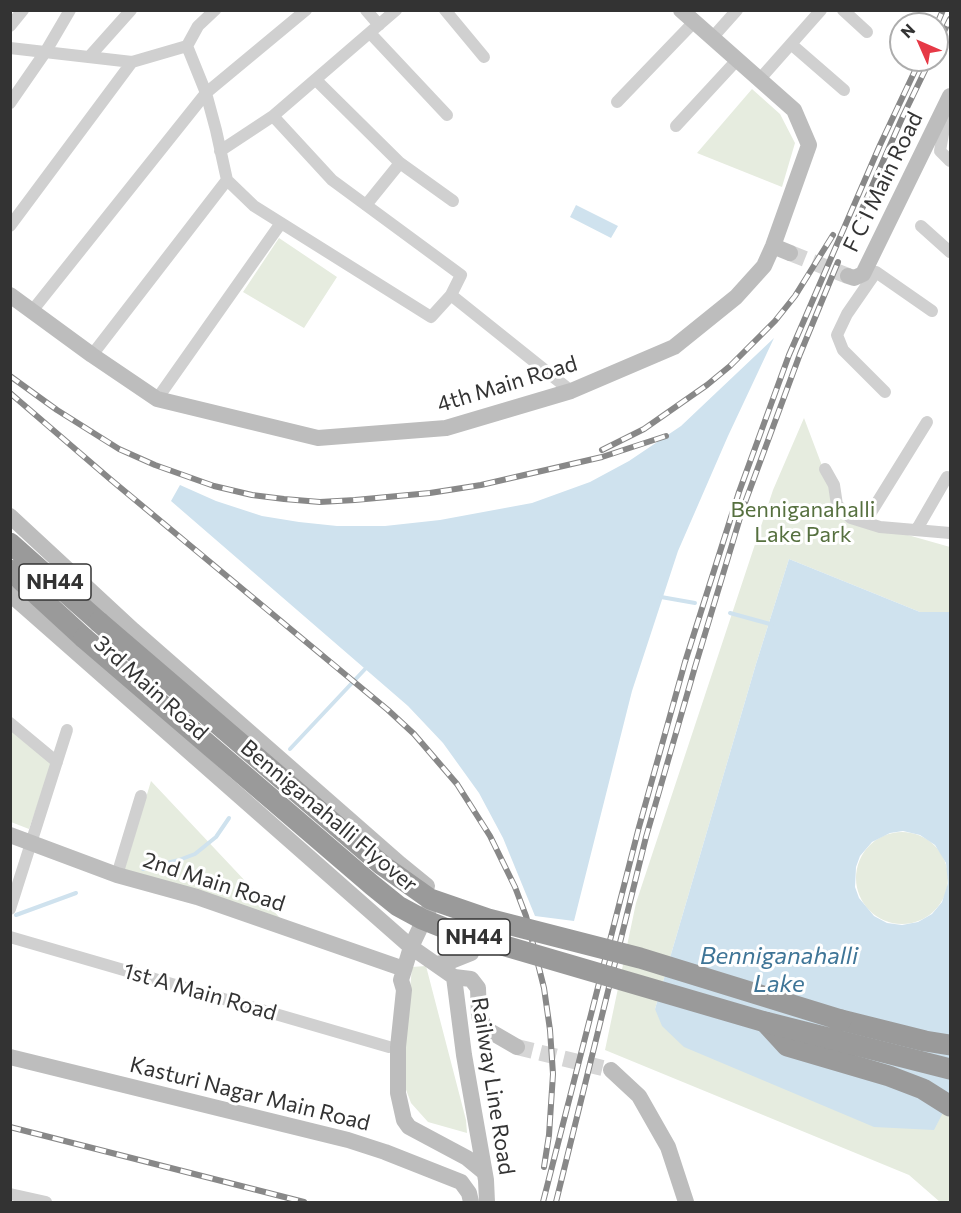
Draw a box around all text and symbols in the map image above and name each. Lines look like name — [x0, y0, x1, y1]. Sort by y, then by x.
north arrow — [889, 12, 949, 72]
text: N — [896, 19, 918, 41]
street label: F C I Main Road — [838, 108, 928, 256]
street label: 4th Main Road — [434, 350, 580, 418]
park label: Benniganahalli Lake Park — [731, 497, 875, 548]
road number: NH44 — [19, 564, 91, 600]
street label: 3rd Main Road — [89, 630, 213, 746]
street label: Benniganahalli Flyover — [235, 734, 423, 898]
street label: 2nd Main Road — [140, 847, 288, 917]
road number: NH44 — [438, 919, 510, 955]
water label: Benniganahalli Lake — [700, 942, 858, 998]
street label: 1st A Main Road — [120, 958, 280, 1026]
street label: Railway Line Road — [466, 995, 520, 1177]
street label: Kasturi Nagar Main Road — [127, 1051, 373, 1137]

